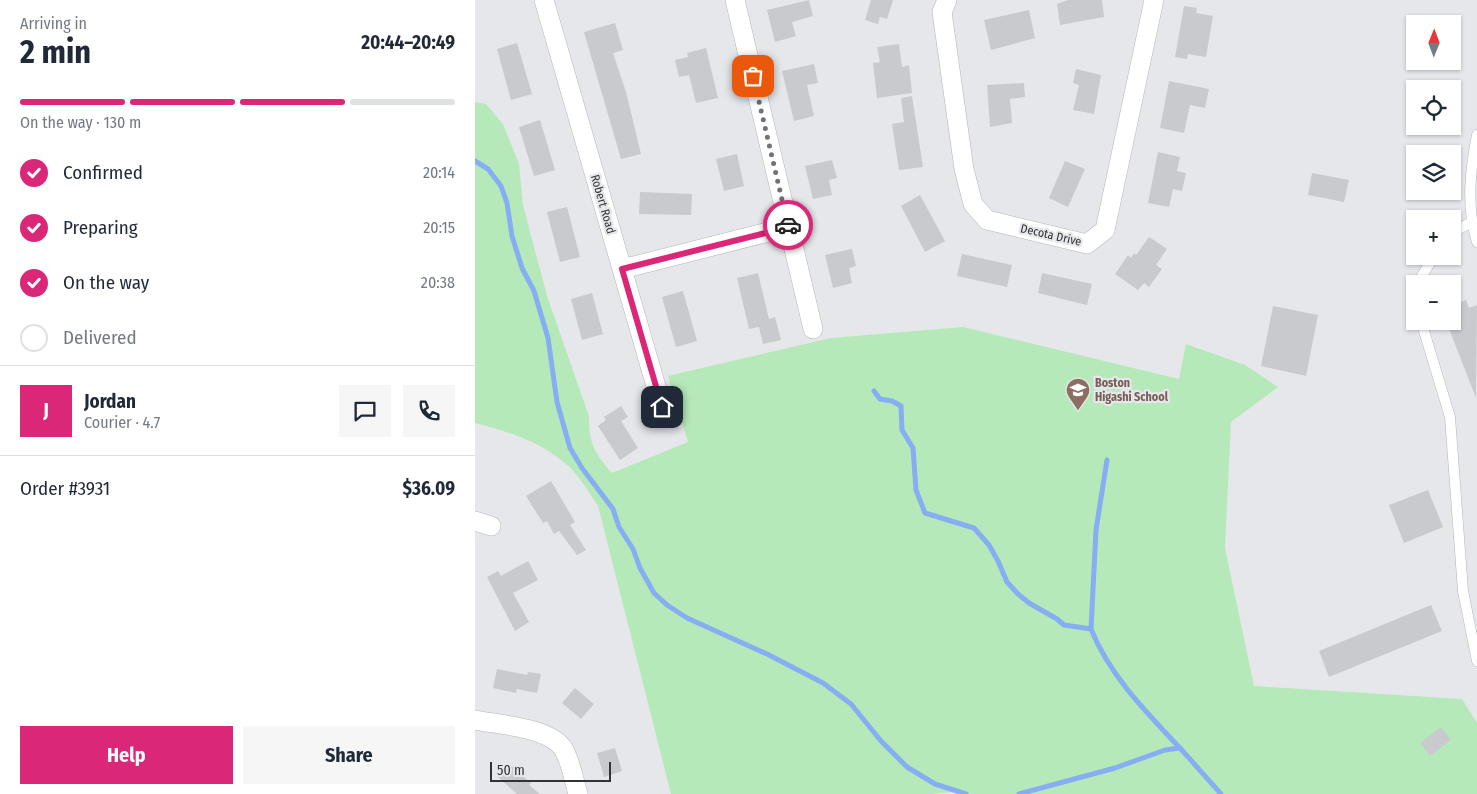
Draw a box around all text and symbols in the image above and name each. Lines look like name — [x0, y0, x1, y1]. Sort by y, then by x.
text: Arriving in — [20, 14, 87, 33]
north arrow — [1406, 15, 1461, 70]
map controls — [1406, 15, 1461, 330]
text: 20:44–20:49 — [361, 31, 455, 54]
text: 2 min — [20, 33, 91, 71]
pin — [732, 55, 774, 97]
icon: bag — [739, 62, 767, 90]
button: locate — [1406, 80, 1461, 135]
text: On the way · 130 m — [20, 113, 141, 132]
button: layers — [1406, 145, 1461, 200]
icon: check — [20, 159, 48, 187]
text: Confirmed — [63, 161, 143, 184]
text: 20:14 — [423, 163, 455, 182]
street label: Robert Road — [588, 173, 618, 235]
courier — [763, 200, 813, 250]
button: + — [1406, 210, 1461, 265]
icon: car — [774, 211, 802, 239]
icon: check — [20, 214, 48, 242]
text: Preparing — [63, 216, 138, 239]
text: 20:15 — [423, 218, 455, 237]
street label: Decota Drive — [1019, 221, 1083, 249]
icon: check — [20, 269, 48, 297]
text: On the way — [63, 271, 149, 294]
text: 20:38 — [421, 273, 455, 292]
button: − — [1406, 275, 1461, 330]
text: Delivered — [63, 326, 137, 349]
place label: Boston Higashi School — [1095, 376, 1169, 404]
school or university icon: Boston Higashi School — [1065, 377, 1091, 411]
button: chat — [339, 385, 391, 437]
button: phone — [403, 385, 455, 437]
pin — [641, 386, 683, 428]
text: Jordan — [84, 390, 136, 413]
icon: home — [648, 393, 676, 421]
text: J — [43, 399, 49, 422]
text: Courier · 4.7 — [84, 413, 160, 432]
text: Order #3931 — [20, 477, 110, 500]
text: $36.09 — [402, 477, 455, 500]
button: Help — [20, 726, 233, 784]
button: Share — [243, 726, 455, 784]
scale bar — [490, 759, 611, 782]
text: 50 m — [497, 762, 525, 779]

